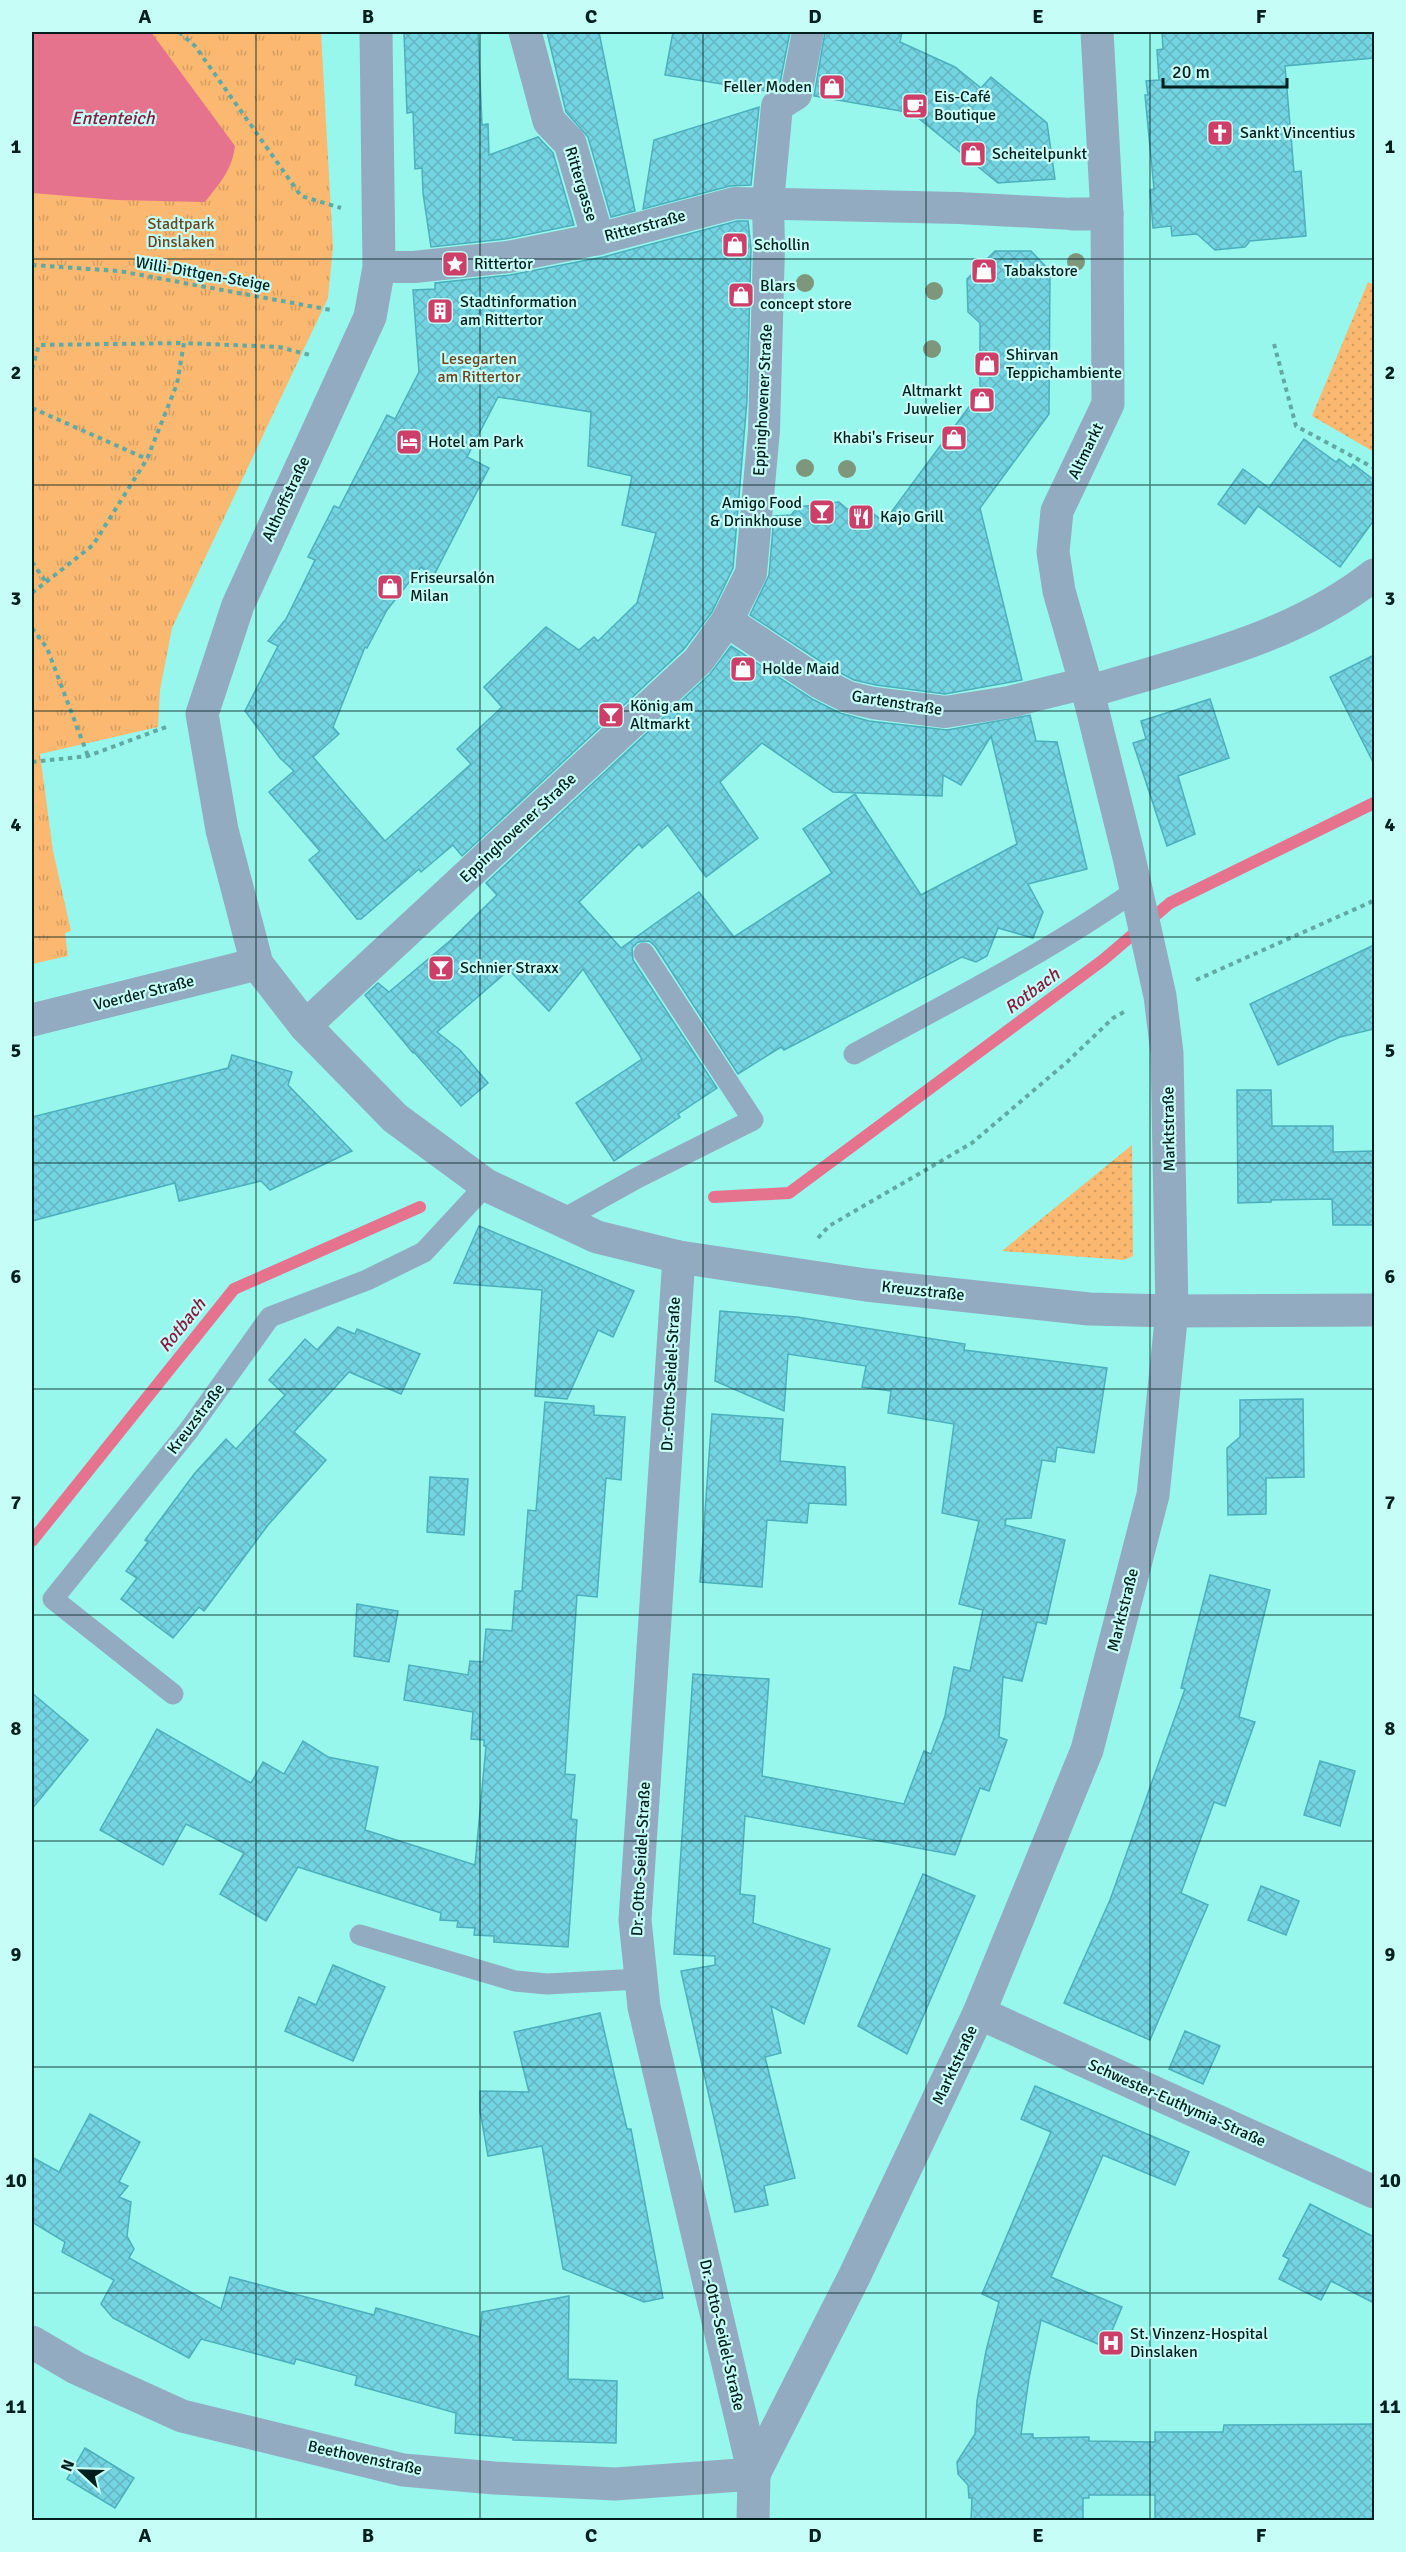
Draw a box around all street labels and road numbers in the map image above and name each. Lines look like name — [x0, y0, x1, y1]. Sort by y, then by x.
street label: Rittergasse — [560, 144, 602, 224]
street label: Ritterstraße — [602, 206, 688, 246]
street label: Willi-Dittgen-Steige — [134, 252, 272, 296]
street label: Eppinghovener Straße — [749, 324, 777, 476]
street label: Altmarkt — [1064, 419, 1108, 482]
street label: Althoffstraße — [258, 453, 314, 545]
street label: Gartenstraße — [850, 686, 944, 720]
street label: Eppinghovener Straße — [456, 769, 580, 887]
street label: Voerder Straße — [92, 971, 196, 1015]
street label: Marktstraße — [1158, 1086, 1180, 1172]
street label: Kreuzstraße — [880, 1277, 966, 1305]
street label: Dr.-Otto-Seidel-Straße — [657, 1296, 685, 1452]
street label: Kreuzstraße — [163, 1380, 229, 1458]
street label: Marktstraße — [1103, 1566, 1143, 1654]
street label: Dr.-Otto-Seidel-Straße — [627, 1781, 655, 1937]
street label: Marktstraße — [928, 2022, 982, 2108]
street label: Schwester-Euthymia-Straße — [1085, 2055, 1269, 2151]
street label: Dr.-Otto-Seidel-Straße — [695, 2257, 749, 2413]
street label: Beethovenstraße — [306, 2436, 424, 2480]

